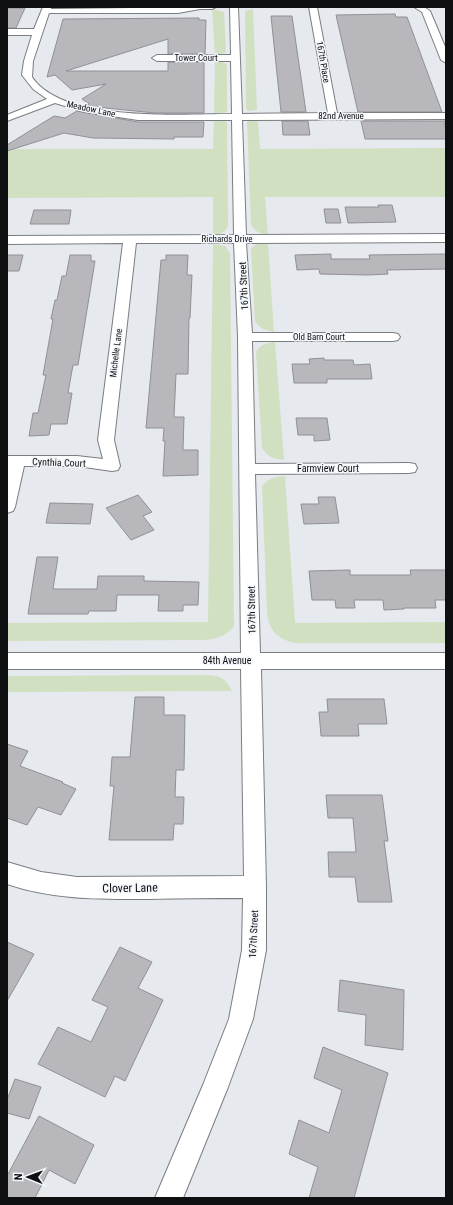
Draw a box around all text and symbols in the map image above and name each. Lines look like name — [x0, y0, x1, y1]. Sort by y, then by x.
street label: 167th Place — [314, 40, 332, 84]
street label: Tower Court — [174, 53, 218, 63]
street label: Meadow Lane — [66, 99, 116, 119]
street label: 82nd Avenue — [318, 111, 364, 121]
street label: Richards Drive — [202, 234, 252, 244]
street label: 167th Street — [237, 262, 250, 310]
street label: Michelle Lane — [108, 328, 124, 378]
street label: Old Barn Court — [293, 332, 345, 342]
street label: Cynthia Court — [32, 456, 86, 469]
street label: Farmview Court — [297, 463, 359, 474]
street label: 167th Street — [246, 586, 257, 634]
street label: 84th Avenue — [203, 655, 252, 666]
street label: Clover Lane — [102, 881, 158, 895]
street label: 167th Street — [247, 910, 260, 958]
north arrow — [8, 1157, 48, 1197]
text: N — [12, 1173, 25, 1180]

